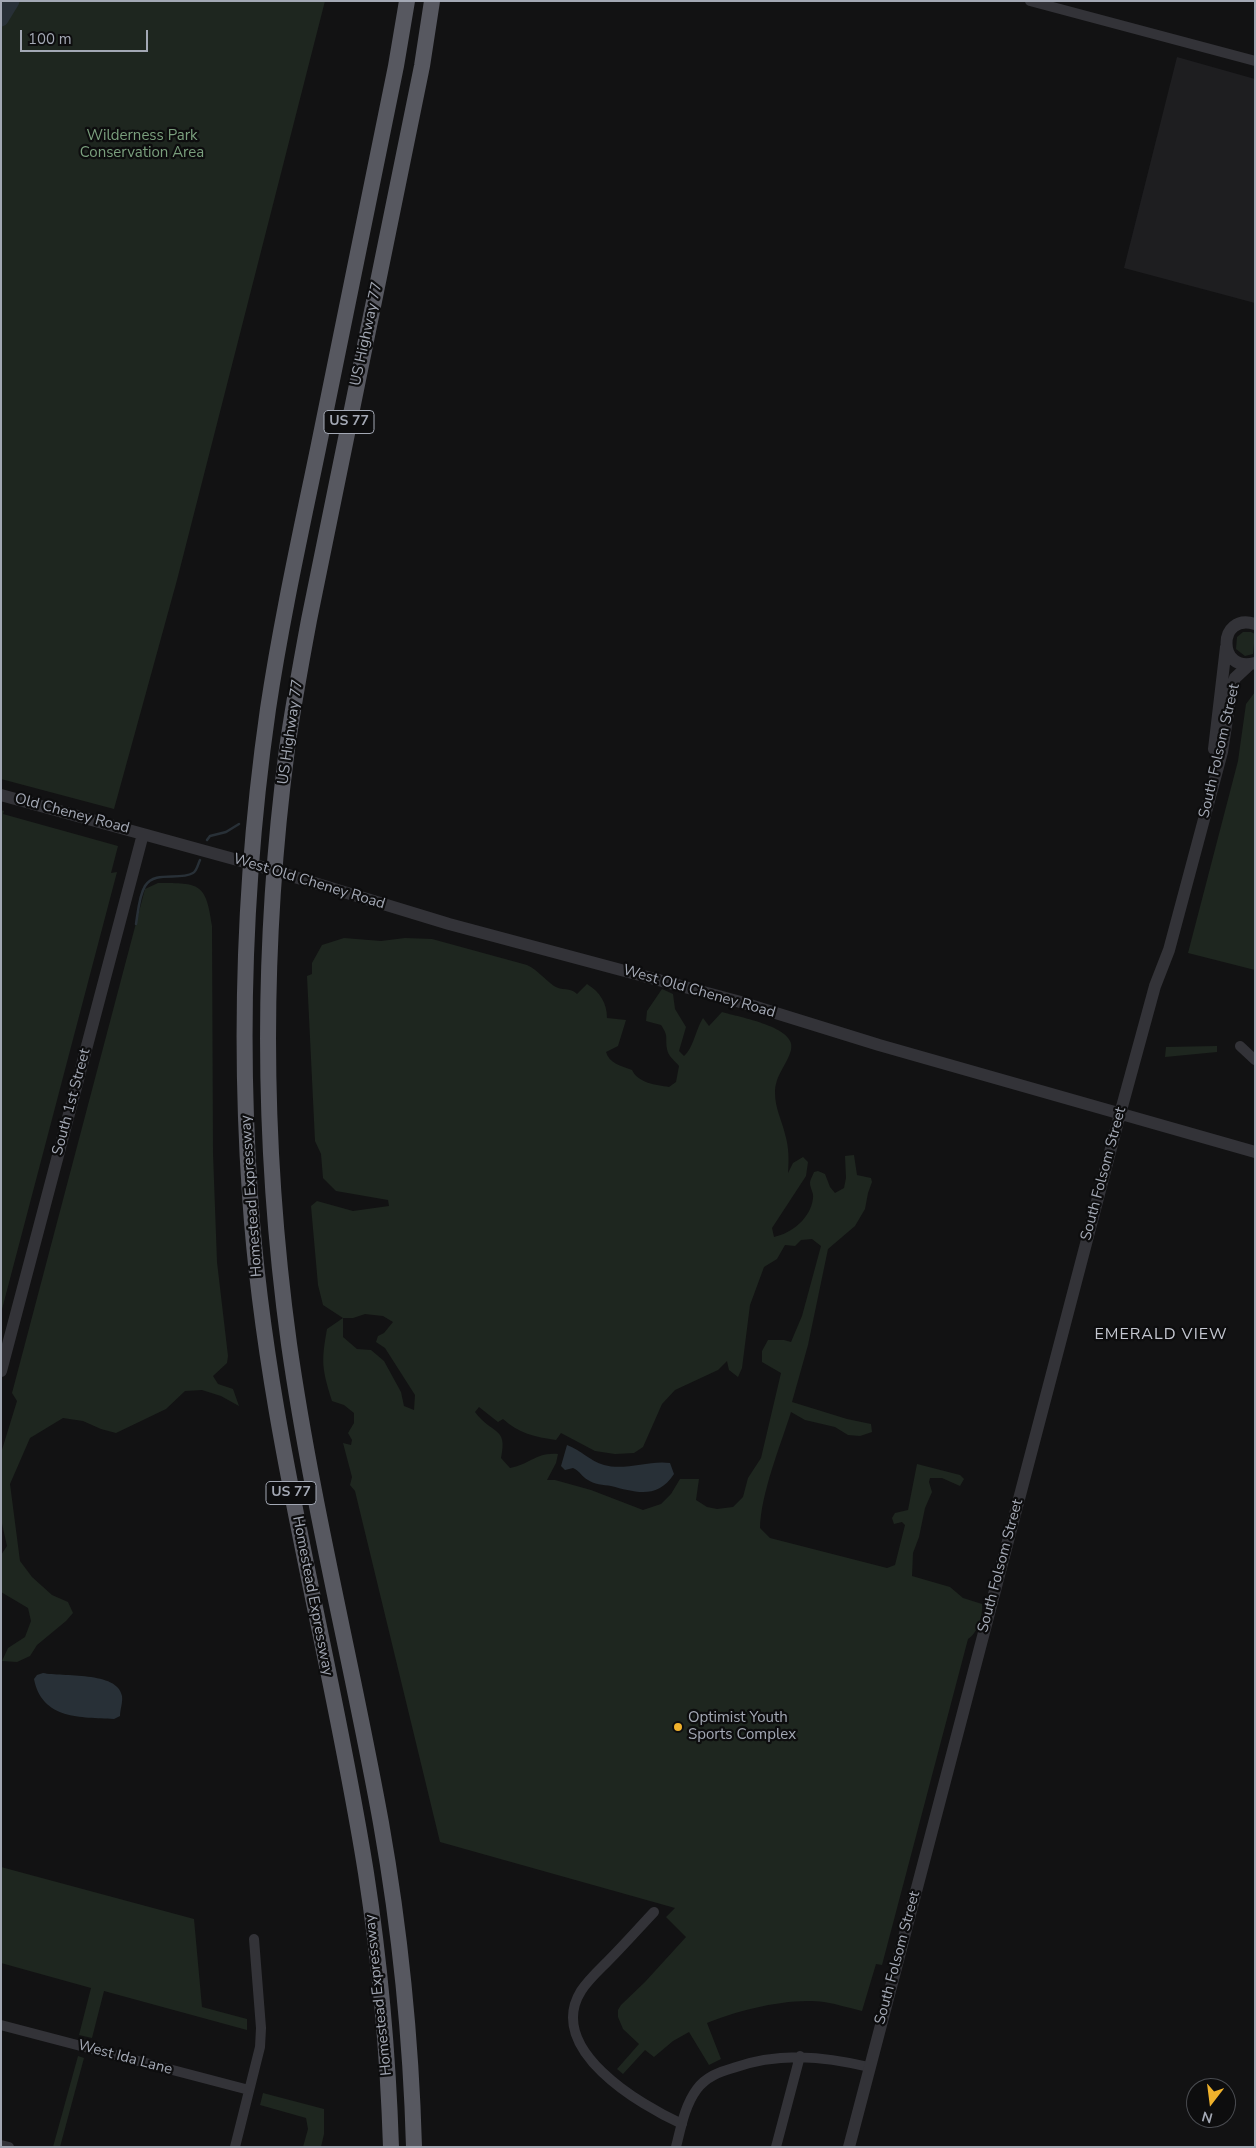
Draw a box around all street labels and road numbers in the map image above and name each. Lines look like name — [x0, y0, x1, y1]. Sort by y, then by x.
street label: US Highway 77 — [347, 280, 387, 388]
road number: US 77 — [324, 411, 374, 434]
street label: US Highway 77 — [275, 678, 307, 786]
street label: South Folsom Street — [1196, 682, 1244, 820]
street label: Old Cheney Road — [13, 790, 131, 838]
street label: West Old Cheney Road — [231, 850, 387, 914]
street label: West Old Cheney Road — [621, 962, 777, 1022]
street label: South 1st Street — [49, 1047, 95, 1157]
street label: South Folsom Street — [1078, 1105, 1130, 1243]
street label: Homestead Expressway — [237, 1114, 267, 1278]
road number: US 77 — [266, 1482, 316, 1505]
street label: South Folsom Street — [975, 1497, 1027, 1635]
street label: Homestead Expressway — [288, 1515, 336, 1677]
street label: South Folsom Street — [872, 1889, 924, 2027]
street label: Homestead Expressway — [362, 1913, 396, 2077]
street label: West Ida Lane — [76, 2037, 174, 2079]

